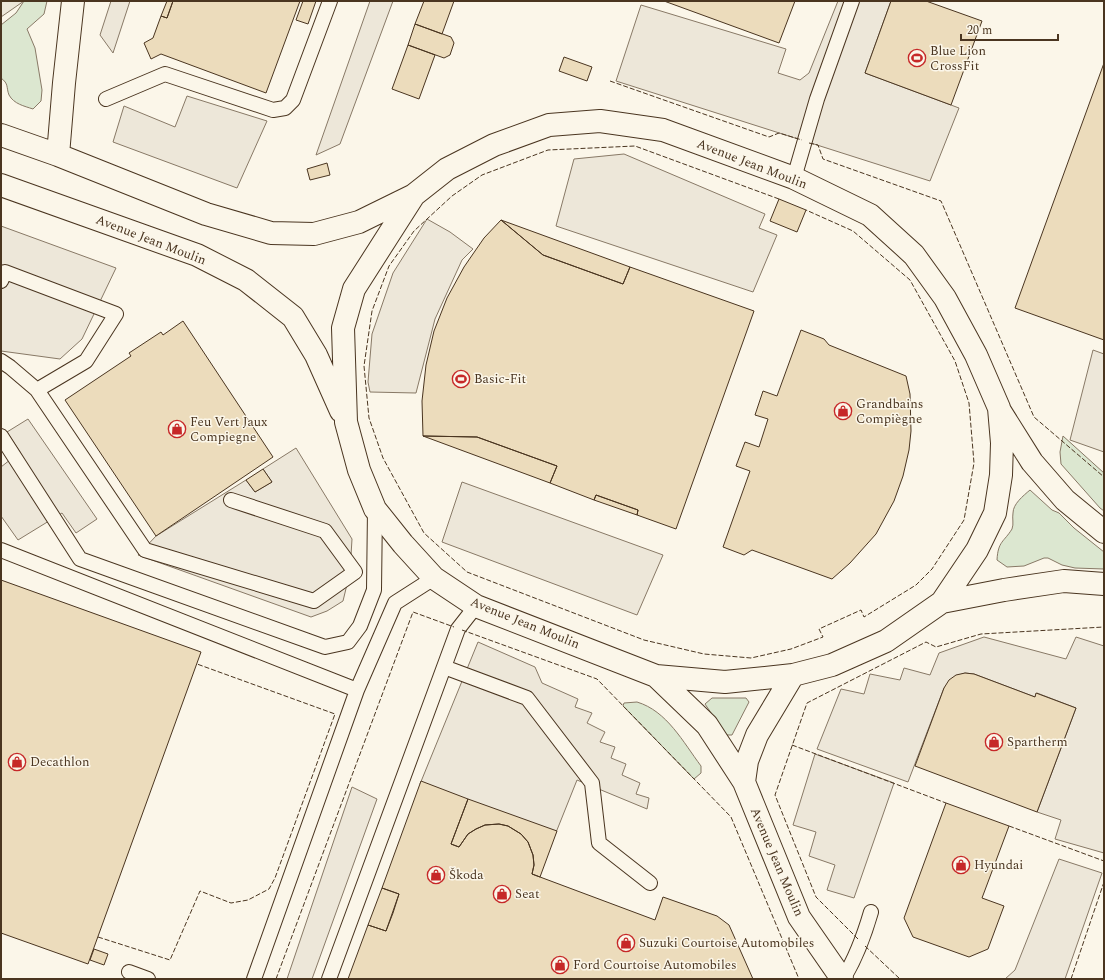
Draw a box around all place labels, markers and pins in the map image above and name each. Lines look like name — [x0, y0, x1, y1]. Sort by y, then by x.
place label: Blue Lion CrossFit — [930, 41, 986, 76]
sports icon: Blue Lion CrossFit — [907, 48, 927, 68]
sports icon: Basic-Fit — [451, 369, 471, 389]
place label: Basic-Fit — [474, 369, 527, 389]
place label: Grandbains Compiègne — [856, 394, 923, 429]
shop icon: Grandbains Compiègne — [833, 401, 853, 421]
place label: Feu Vert Jaux Compiegne — [190, 412, 268, 447]
shop icon: Feu Vert Jaux Compiegne — [167, 419, 187, 439]
shop icon: Spartherm — [984, 732, 1004, 752]
place label: Spartherm — [1007, 732, 1068, 752]
shop icon: Decathlon — [7, 752, 27, 772]
place label: Decathlon — [30, 752, 90, 772]
shop icon: Hyundai — [951, 855, 971, 875]
place label: Hyundai — [974, 855, 1023, 875]
shop icon: Škoda — [426, 865, 446, 885]
place label: Škoda — [449, 865, 484, 885]
shop icon: Seat — [492, 884, 512, 904]
place label: Seat — [515, 884, 540, 904]
shop icon: Suzuki Courtoise Automobiles — [616, 933, 636, 953]
place label: Suzuki Courtoise Automobiles — [639, 933, 814, 953]
shop icon: Ford Courtoise Automobiles — [550, 955, 570, 975]
place label: Ford Courtoise Automobiles — [573, 955, 737, 975]

